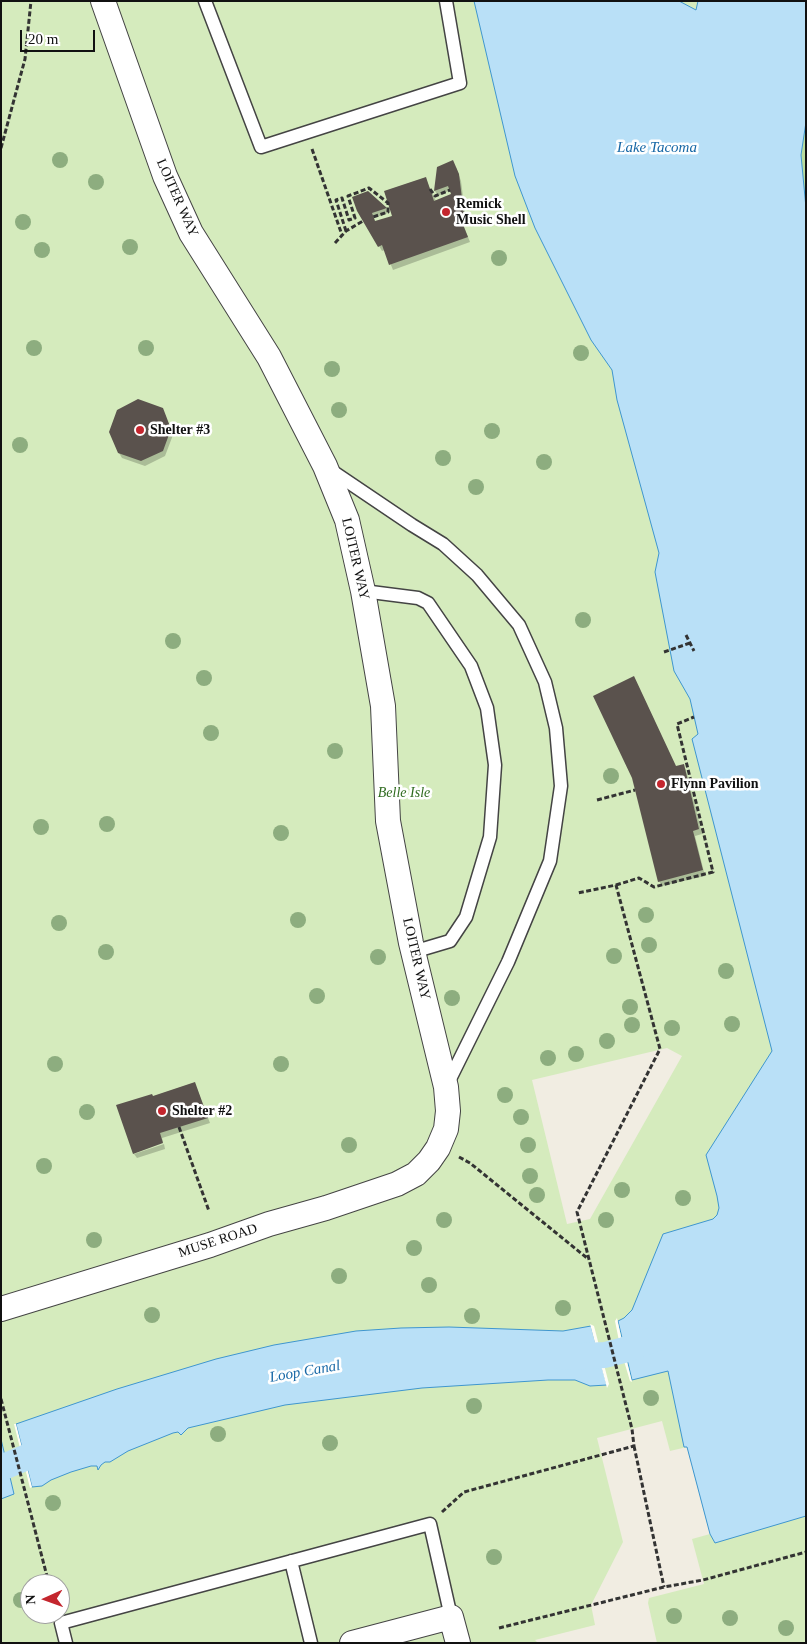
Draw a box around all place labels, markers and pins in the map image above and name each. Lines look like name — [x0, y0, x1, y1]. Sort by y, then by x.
place label: Remick Music Shell — [456, 196, 526, 228]
marker: Remick Music Shell — [440, 206, 452, 218]
place label: Shelter #3 — [150, 422, 210, 438]
marker: Shelter #3 — [134, 424, 146, 436]
place label: Flynn Pavilion — [671, 776, 759, 792]
marker: Flynn Pavilion — [655, 778, 667, 790]
place label: Shelter #2 — [172, 1103, 232, 1119]
marker: Shelter #2 — [156, 1105, 168, 1117]

